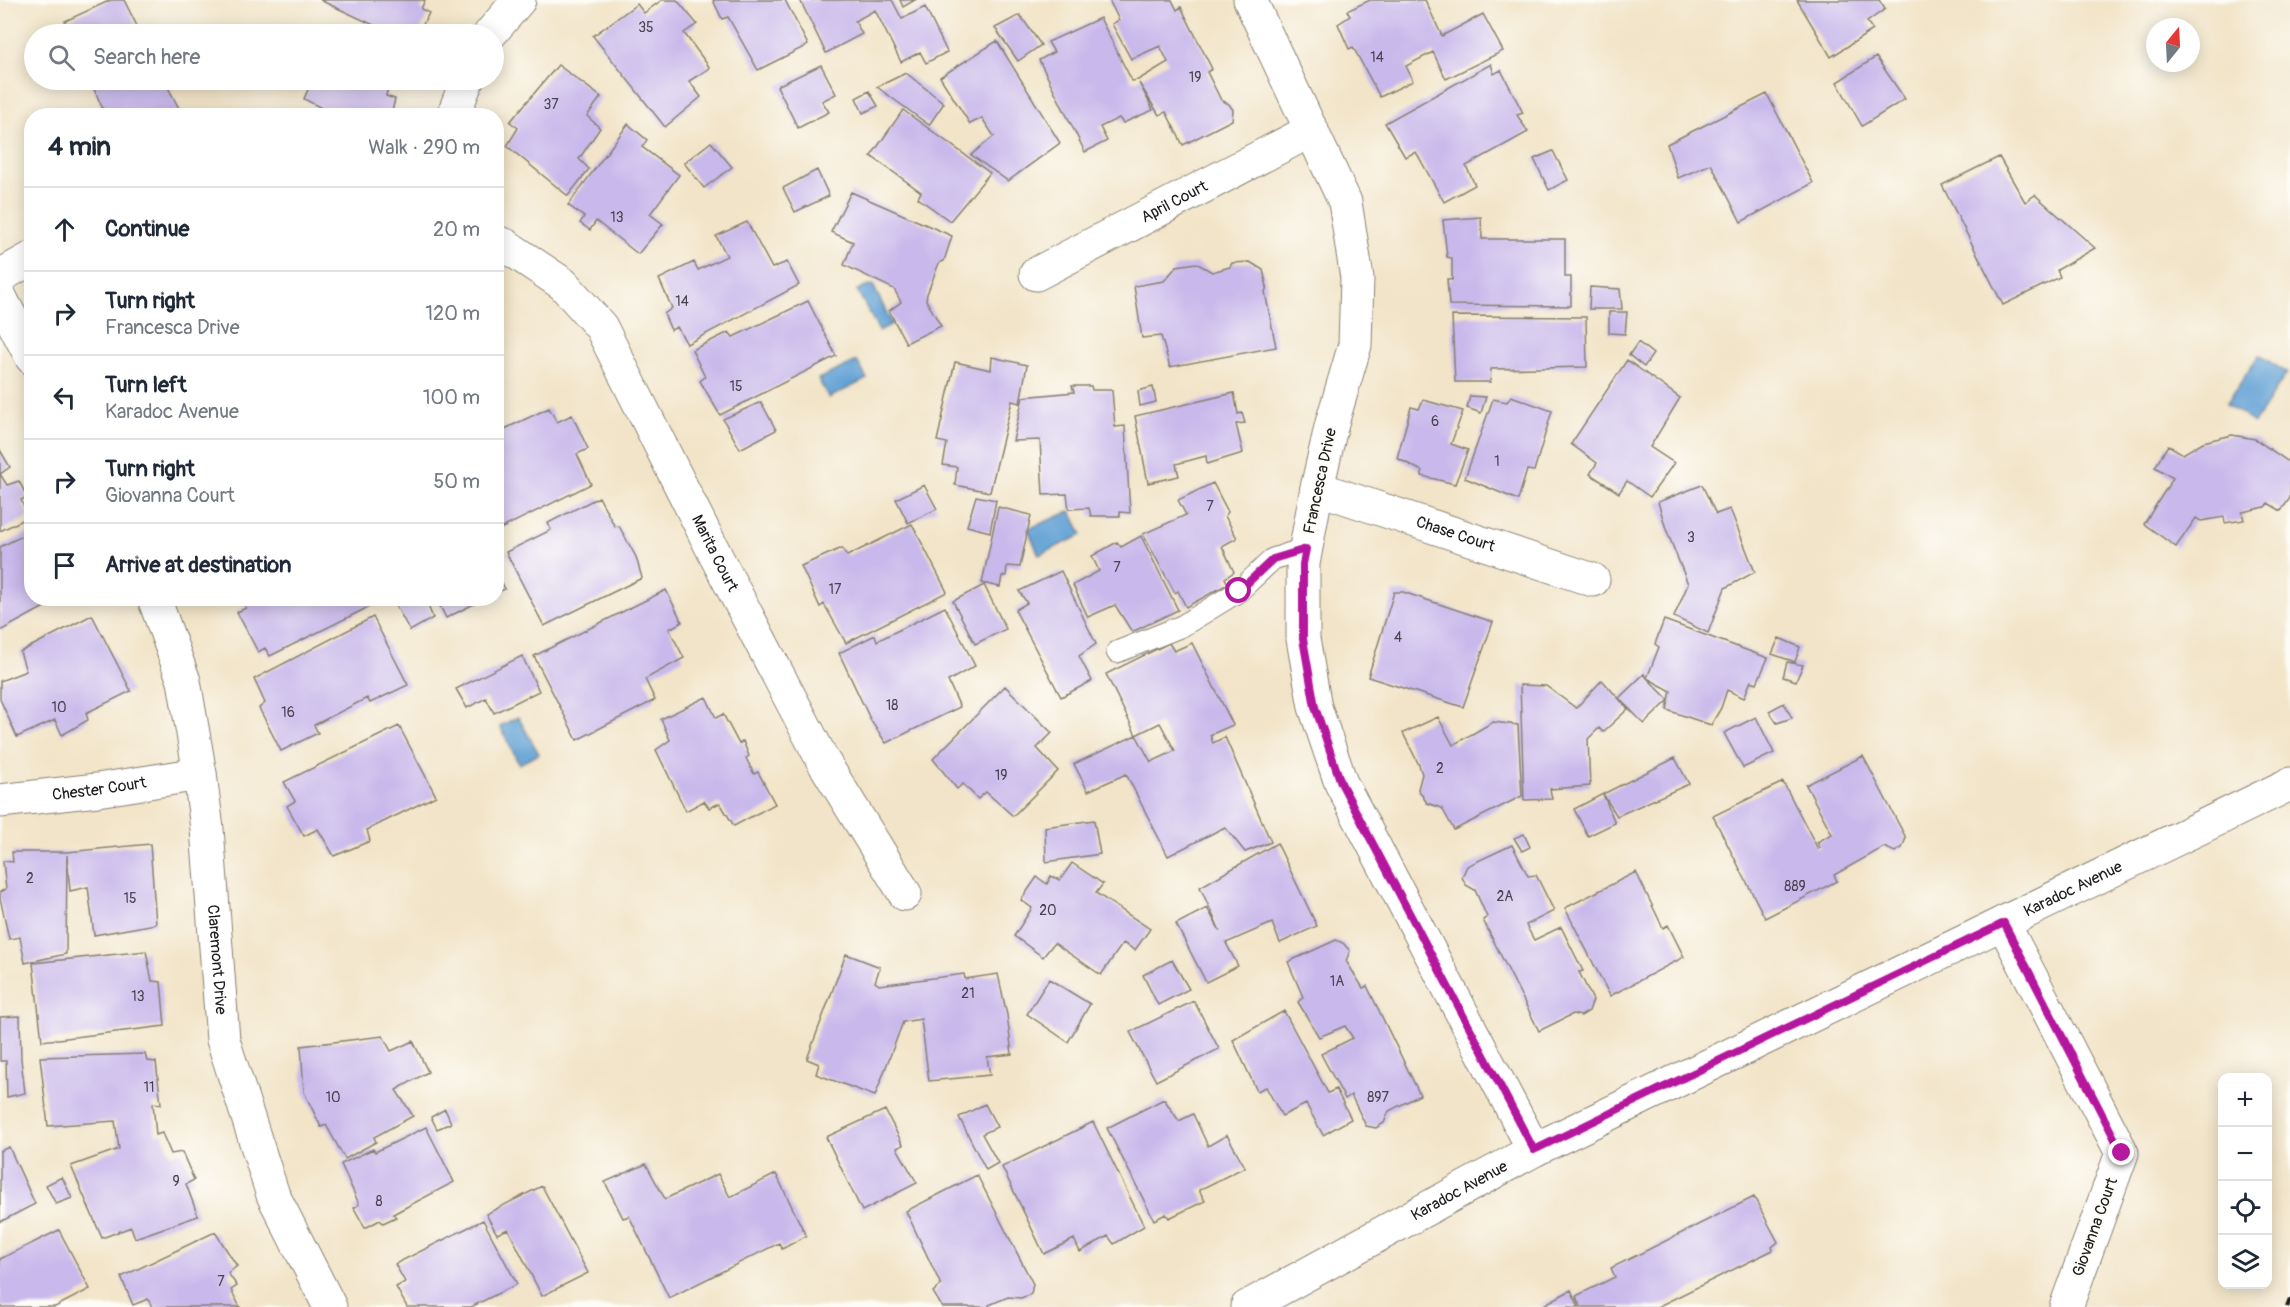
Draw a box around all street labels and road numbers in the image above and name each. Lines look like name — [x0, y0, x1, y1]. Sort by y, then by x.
street label: April Court — [1138, 176, 1212, 227]
street label: Francesca Drive — [1299, 426, 1341, 536]
street label: Marita Court — [687, 511, 743, 596]
street label: Chase Court — [1413, 512, 1498, 557]
street label: Chester Court — [51, 772, 148, 805]
street label: Karadoc Avenue — [2020, 857, 2126, 921]
street label: Claremont Drive — [203, 904, 231, 1015]
street label: Karadoc Avenue — [1407, 1156, 1511, 1225]
street label: Giovanna Court — [2068, 1174, 2122, 1279]

